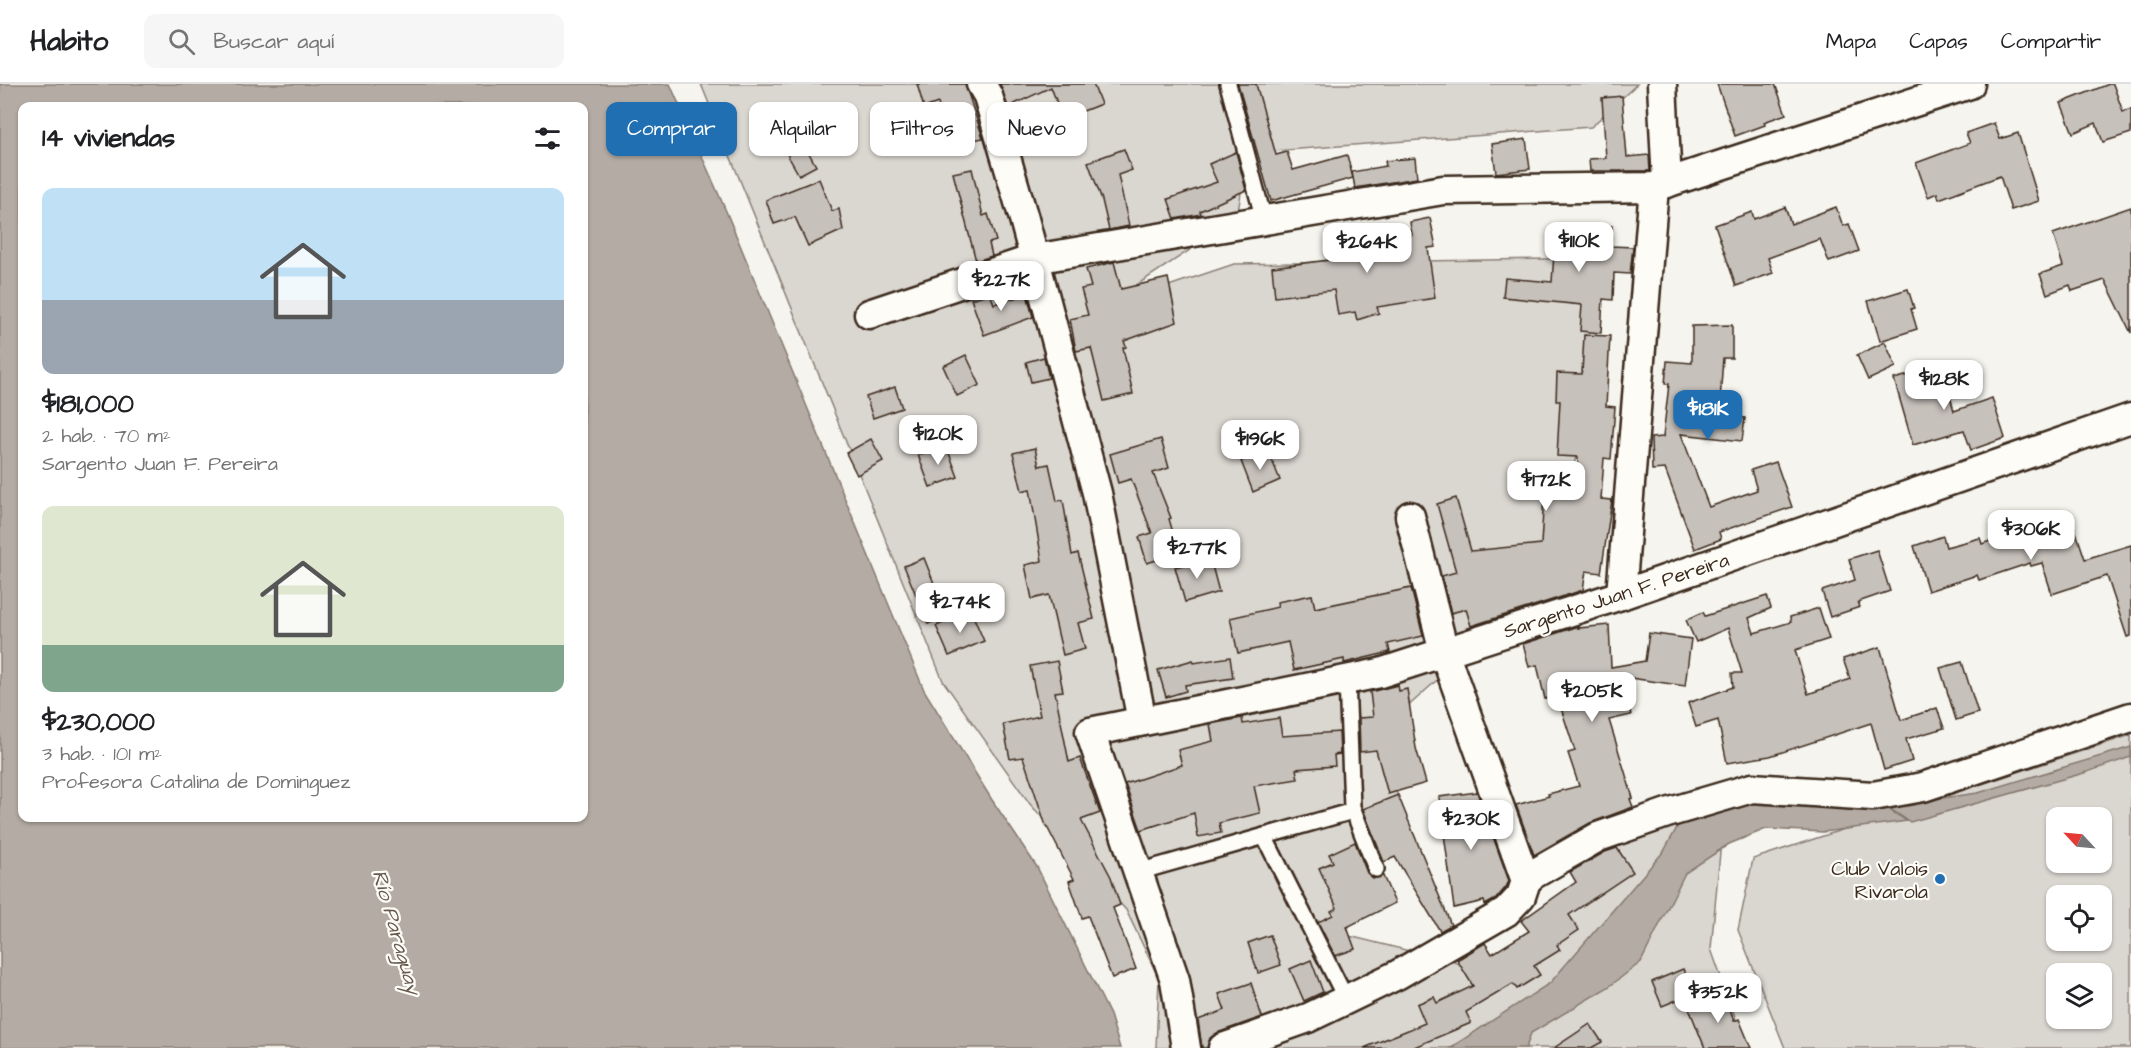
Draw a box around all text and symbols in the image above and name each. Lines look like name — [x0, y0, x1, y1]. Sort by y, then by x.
search box — [144, 14, 564, 68]
text: Habito — [30, 22, 108, 61]
icon: search — [165, 25, 198, 58]
text: Buscar aquí — [213, 26, 334, 57]
text: Mapa — [1826, 27, 1876, 56]
text: Capas — [1909, 27, 1968, 56]
text: Compartir — [2001, 27, 2101, 56]
chip: Comprar — [606, 102, 737, 156]
chip: Alquilar — [749, 102, 858, 156]
chip: Filtros — [870, 102, 975, 156]
chip: Nuevo — [987, 102, 1087, 156]
text: 14 viviendas — [42, 120, 175, 156]
icon: filters — [531, 122, 564, 155]
pin: $110K — [1537, 222, 1621, 273]
pin: $264K — [1325, 223, 1409, 274]
icon: home — [249, 227, 357, 335]
text: $110K — [1559, 227, 1599, 255]
text: $264K — [1337, 228, 1397, 256]
pin: $227K — [959, 261, 1043, 312]
text: $227K — [972, 266, 1030, 294]
pin: $128K — [1902, 360, 1986, 411]
text: $128K — [1919, 365, 1969, 393]
text: $181,000 — [42, 386, 134, 422]
pin: $181K — [1666, 390, 1750, 441]
text: $181K — [1687, 395, 1729, 423]
pin: $120K — [896, 415, 980, 466]
text: $120K — [913, 420, 963, 448]
pin: $196K — [1218, 420, 1302, 471]
text: 2 hab. · 70 m² — [42, 422, 170, 450]
text: $196K — [1235, 425, 1285, 453]
text: Sargento Juan F. Pereira — [42, 450, 278, 478]
pin: $172K — [1504, 461, 1588, 512]
text: $172K — [1521, 466, 1571, 494]
pin: $306K — [1989, 510, 2073, 561]
text: $306K — [2002, 515, 2060, 543]
pin: $277K — [1155, 529, 1239, 580]
text: $277K — [1167, 534, 1227, 562]
icon: home — [249, 545, 357, 653]
street label: Sargento Juan F. Pereira — [1500, 546, 1733, 647]
pin: $274K — [918, 583, 1002, 634]
text: $274K — [930, 588, 990, 616]
pin: $205K — [1550, 672, 1634, 723]
text: $205K — [1561, 677, 1623, 705]
text: $230,000 — [42, 704, 155, 740]
text: 3 hab. · 101 m² — [42, 740, 162, 768]
text: Profesora Catalina de Dominguez — [42, 768, 350, 796]
pin: $230K — [1429, 800, 1513, 851]
text: $230K — [1442, 805, 1500, 833]
north arrow — [2046, 807, 2112, 873]
map controls — [2046, 807, 2112, 1029]
place label: Club Valois Rivarola — [1831, 855, 1928, 906]
water label: Río Paraguay — [364, 866, 429, 1001]
marker: Club Valois Rivarola — [1933, 872, 1947, 886]
button: locate — [2046, 885, 2112, 951]
button: layers — [2046, 963, 2112, 1029]
pin: $352K — [1676, 973, 1760, 1024]
text: $352K — [1688, 978, 1748, 1006]

